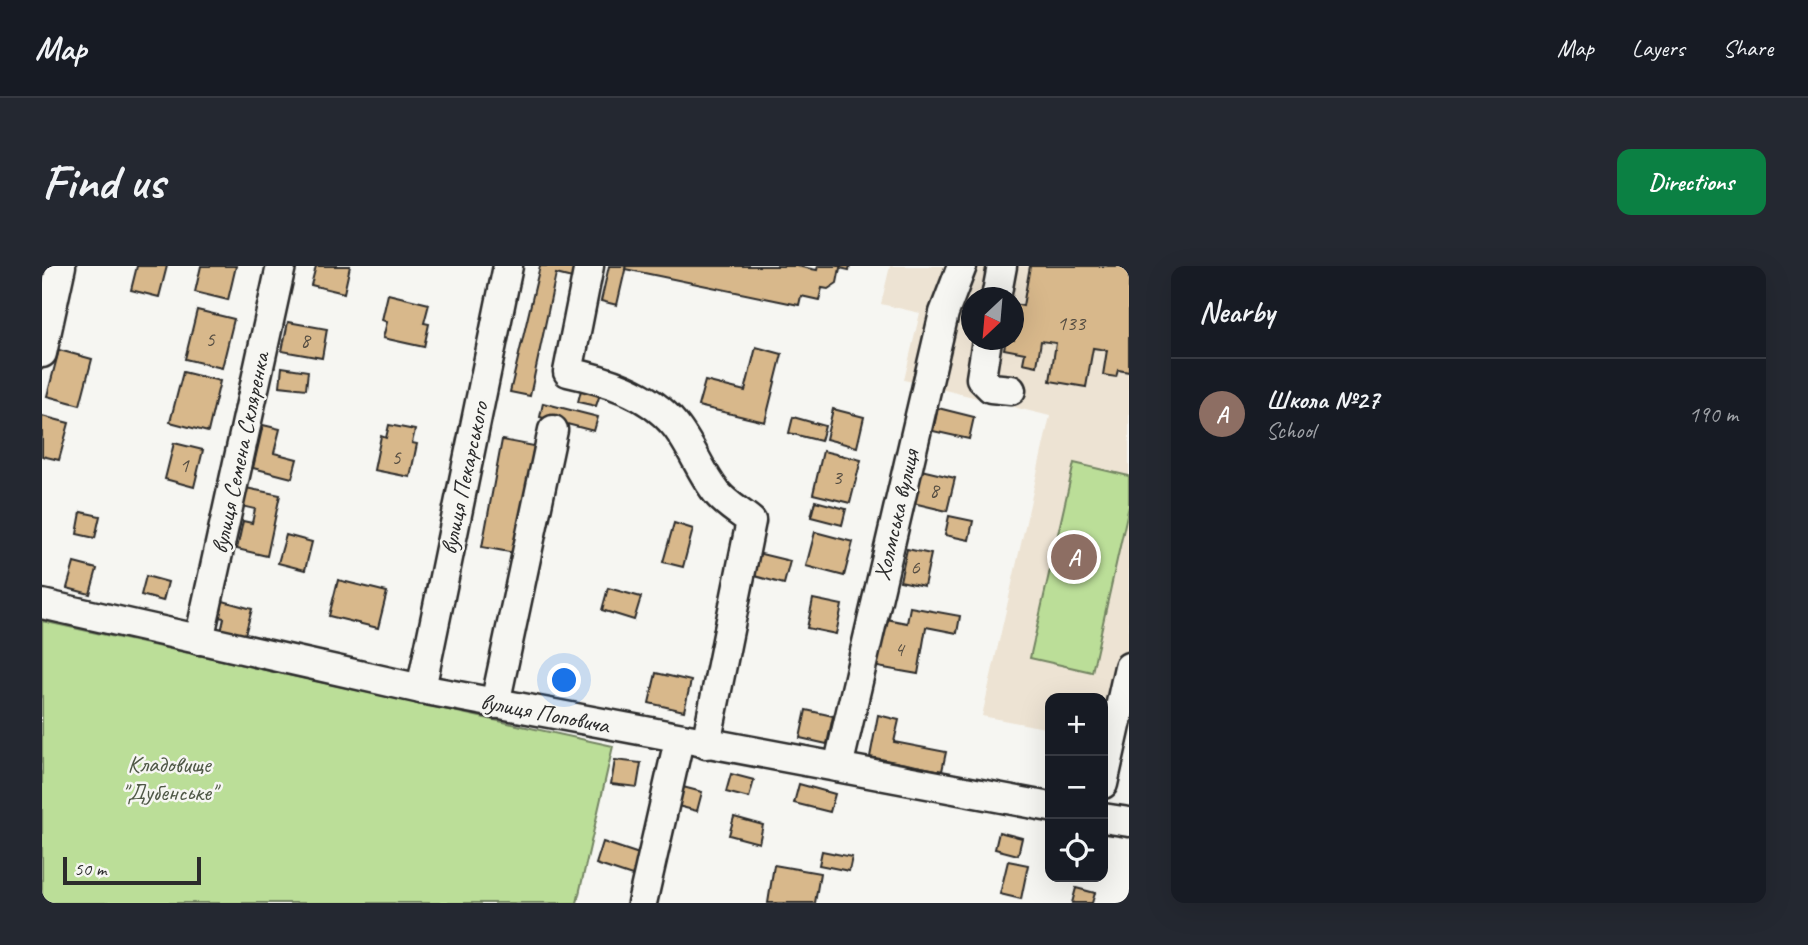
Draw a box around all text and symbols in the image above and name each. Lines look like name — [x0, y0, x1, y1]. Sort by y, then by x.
text: Map — [35, 27, 86, 69]
text: Map — [1557, 33, 1594, 63]
text: Layers — [1632, 33, 1685, 63]
text: Share — [1723, 33, 1773, 63]
button: Directions — [1617, 149, 1766, 215]
text: Find us — [42, 151, 164, 213]
north arrow — [961, 287, 1024, 350]
text: Nearby — [1199, 293, 1275, 331]
house number: 133 — [1057, 310, 1087, 336]
house number: 5 — [205, 326, 216, 352]
house number: 8 — [300, 327, 312, 353]
street label: вулиця Семена Скляренка — [204, 348, 276, 556]
text: Школа №27 — [1266, 383, 1379, 416]
street label: вулиця Пекарського — [433, 397, 495, 557]
text: A — [1216, 400, 1228, 429]
text: 190 m — [1689, 400, 1738, 429]
text: School — [1266, 416, 1315, 445]
house number: 5 — [391, 444, 402, 470]
street label: Холмська вулиця — [866, 445, 926, 583]
house number: 1 — [179, 452, 190, 478]
house number: 3 — [832, 464, 843, 490]
house number: 8 — [929, 477, 941, 503]
pin: A — [1051, 531, 1097, 583]
house number: 6 — [910, 554, 920, 580]
house number: 4 — [894, 636, 906, 662]
your location — [547, 663, 581, 697]
street label: вулиця Поповича — [478, 686, 613, 740]
map controls — [1045, 693, 1108, 882]
button: + — [1045, 693, 1108, 756]
park label: Кладовище "Дубенське" — [121, 749, 222, 807]
button: − — [1045, 756, 1108, 819]
button: locate — [1045, 819, 1108, 882]
scale bar — [63, 854, 201, 886]
text: 50 m — [74, 857, 106, 881]

